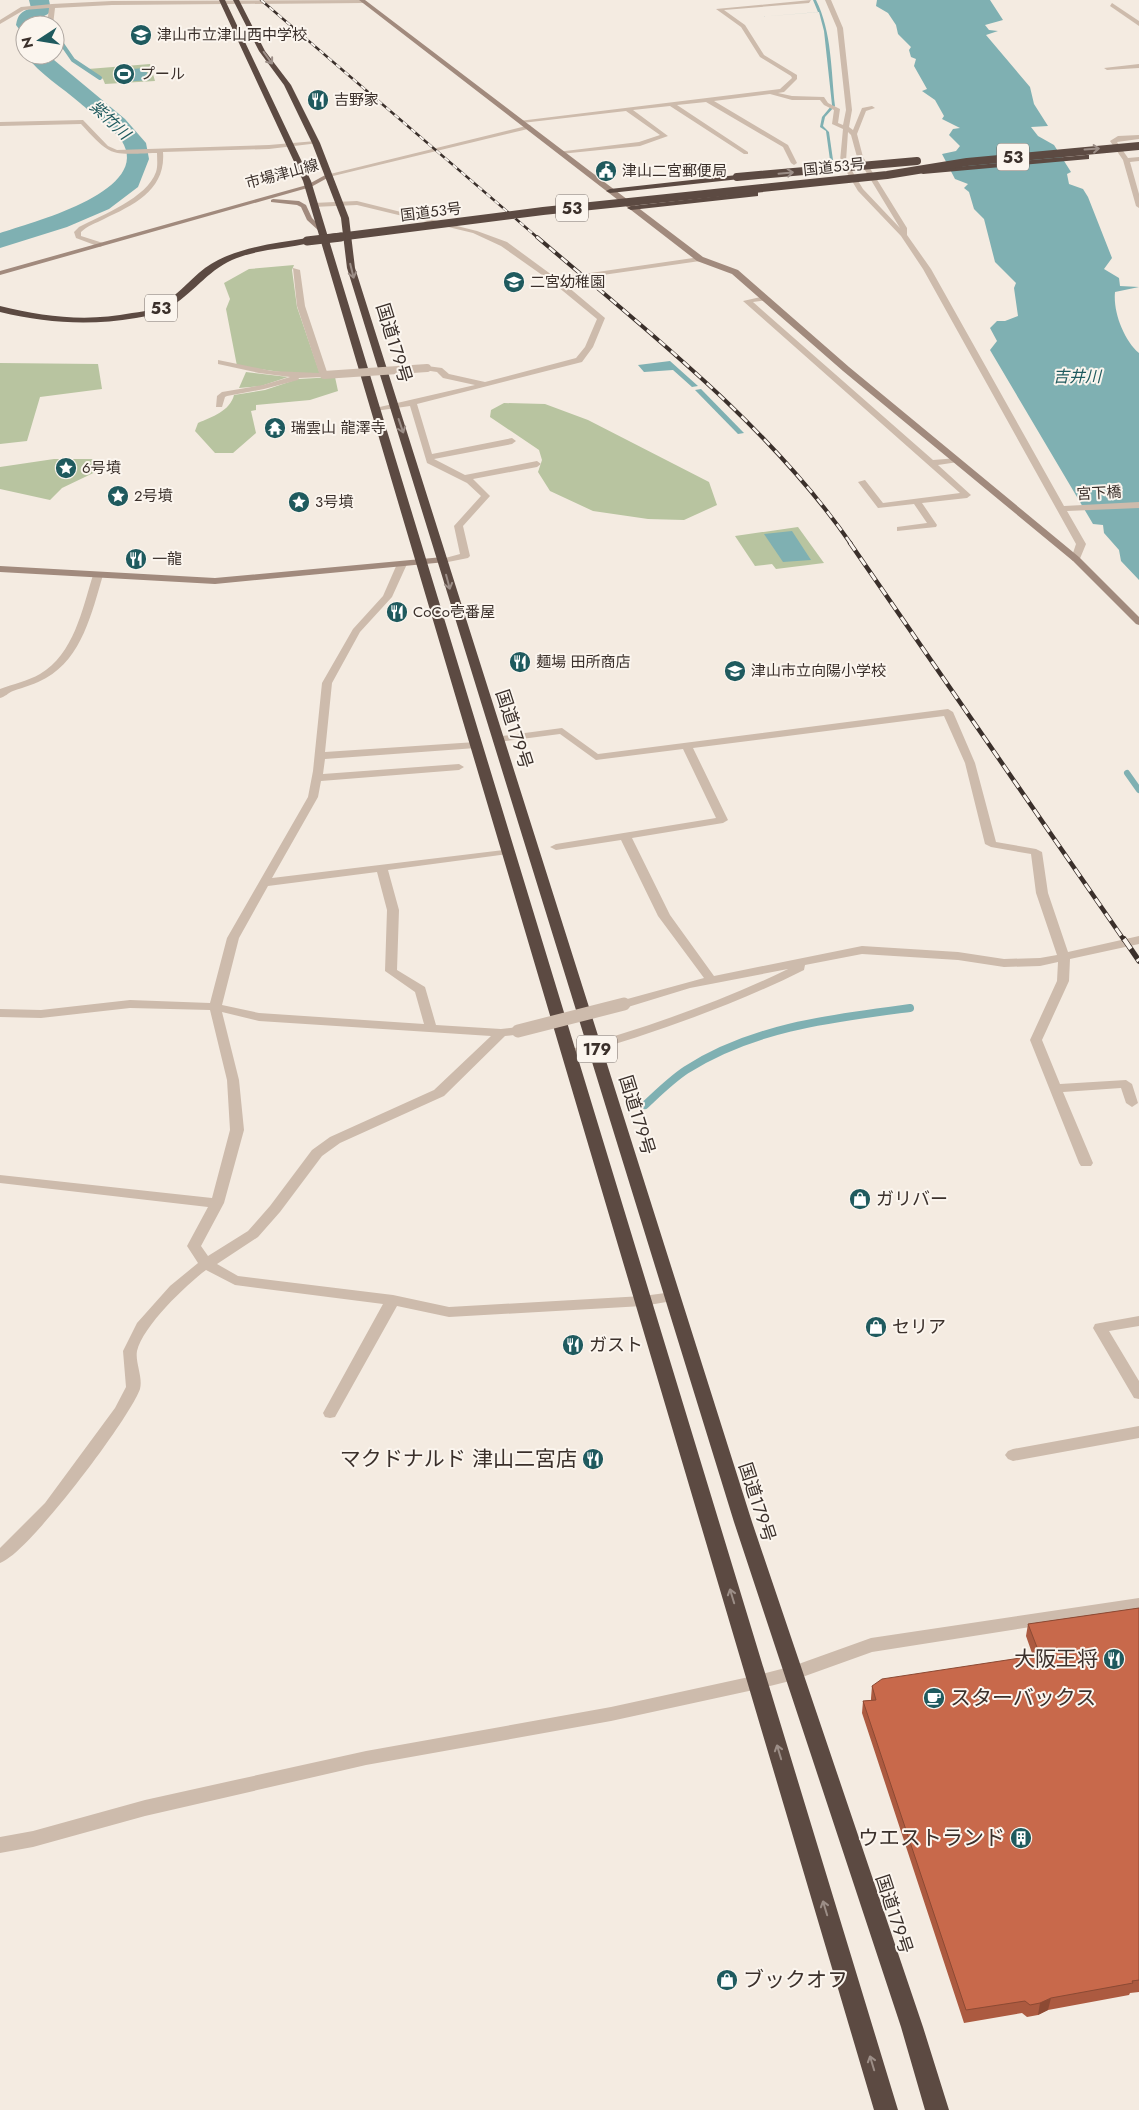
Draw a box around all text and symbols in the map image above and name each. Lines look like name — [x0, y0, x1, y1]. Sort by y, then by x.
north arrow — [15, 15, 65, 65]
school or university icon: 津山市立津山西中学校 — [129, 23, 153, 47]
place label: 津山市立津山西中学校 — [157, 24, 307, 46]
text: N — [16, 35, 38, 50]
one-way arrow — [262, 51, 273, 64]
sports icon: プール — [112, 62, 136, 86]
place label: プール — [140, 63, 185, 85]
restaurant icon: 吉野家 — [306, 88, 330, 112]
place label: 吉野家 — [334, 89, 379, 111]
water label: 紫竹川 — [85, 95, 137, 146]
road number: 53 — [997, 144, 1029, 170]
one-way arrow — [1083, 144, 1099, 154]
street label: 国道53号 — [802, 153, 866, 181]
street label: 市場津山線 — [243, 154, 321, 194]
public building icon: 津山二宮郵便局 — [594, 159, 618, 183]
place label: 津山二宮郵便局 — [622, 160, 727, 182]
one-way arrow — [777, 168, 793, 178]
road number: 53 — [556, 194, 588, 222]
street label: 国道53号 — [399, 197, 463, 227]
one-way arrow — [348, 263, 357, 279]
school or university icon: 二宮幼稚園 — [502, 270, 526, 294]
place label: 二宮幼稚園 — [530, 271, 605, 293]
road number: 53 — [145, 294, 177, 322]
street label: 国道179号 — [370, 300, 418, 386]
water label: 吉井川 — [1053, 365, 1103, 388]
temple icon: 瑞雲山 龍澤寺 — [263, 416, 287, 440]
place label: 瑞雲山 龍澤寺 — [291, 417, 386, 439]
one-way arrow — [397, 418, 406, 434]
place icon: 6号墳 — [54, 456, 78, 480]
place label: 6号墳 — [82, 457, 121, 479]
street label: 宮下橋 — [1076, 481, 1122, 505]
place icon: 2号墳 — [106, 484, 130, 508]
place label: 2号墳 — [134, 485, 173, 507]
place icon: 3号墳 — [287, 490, 311, 514]
place label: 3号墳 — [315, 491, 353, 513]
restaurant icon: 一龍 — [124, 547, 148, 571]
place label: 一龍 — [152, 548, 182, 570]
one-way arrow — [444, 573, 454, 589]
restaurant icon: CoCo壱番屋 — [385, 600, 409, 624]
place label: CoCo壱番屋 — [413, 601, 495, 623]
restaurant icon: 麺場 田所商店 — [508, 650, 532, 674]
place label: 麺場 田所商店 — [536, 651, 631, 673]
school or university icon: 津山市立向陽小学校 — [723, 659, 747, 683]
place label: 津山市立向陽小学校 — [751, 660, 886, 682]
street label: 国道179号 — [489, 686, 539, 772]
road number: 179 — [577, 1036, 617, 1062]
street label: 国道179号 — [613, 1072, 661, 1158]
place label: ガリバー — [876, 1186, 948, 1212]
shop icon: ガリバー — [848, 1187, 872, 1211]
place label: セリア — [892, 1314, 946, 1340]
shop icon: セリア — [864, 1315, 888, 1339]
place label: ガスト — [589, 1332, 643, 1358]
restaurant icon: ガスト — [561, 1333, 585, 1357]
place label: マクドナルド 津山二宮店 — [340, 1444, 577, 1474]
restaurant icon: マクドナルド 津山二宮店 — [581, 1447, 605, 1471]
street label: 国道179号 — [732, 1459, 782, 1545]
one-way arrow — [727, 1589, 737, 1605]
place label: 大阪王将 — [1014, 1644, 1098, 1674]
restaurant icon: 大阪王将 — [1102, 1647, 1126, 1671]
place label: スターバックス — [950, 1683, 1096, 1713]
cafe icon: スターバックス — [922, 1686, 946, 1710]
one-way arrow — [773, 1744, 783, 1760]
place label: ウエストランド — [858, 1823, 1005, 1853]
building icon: ウエストランド — [1009, 1826, 1033, 1850]
street label: 国道179号 — [869, 1871, 919, 1957]
one-way arrow — [820, 1900, 830, 1916]
place label: ブックオフ — [743, 1965, 848, 1995]
shop icon: ブックオフ — [715, 1968, 739, 1992]
one-way arrow — [866, 2056, 876, 2072]

